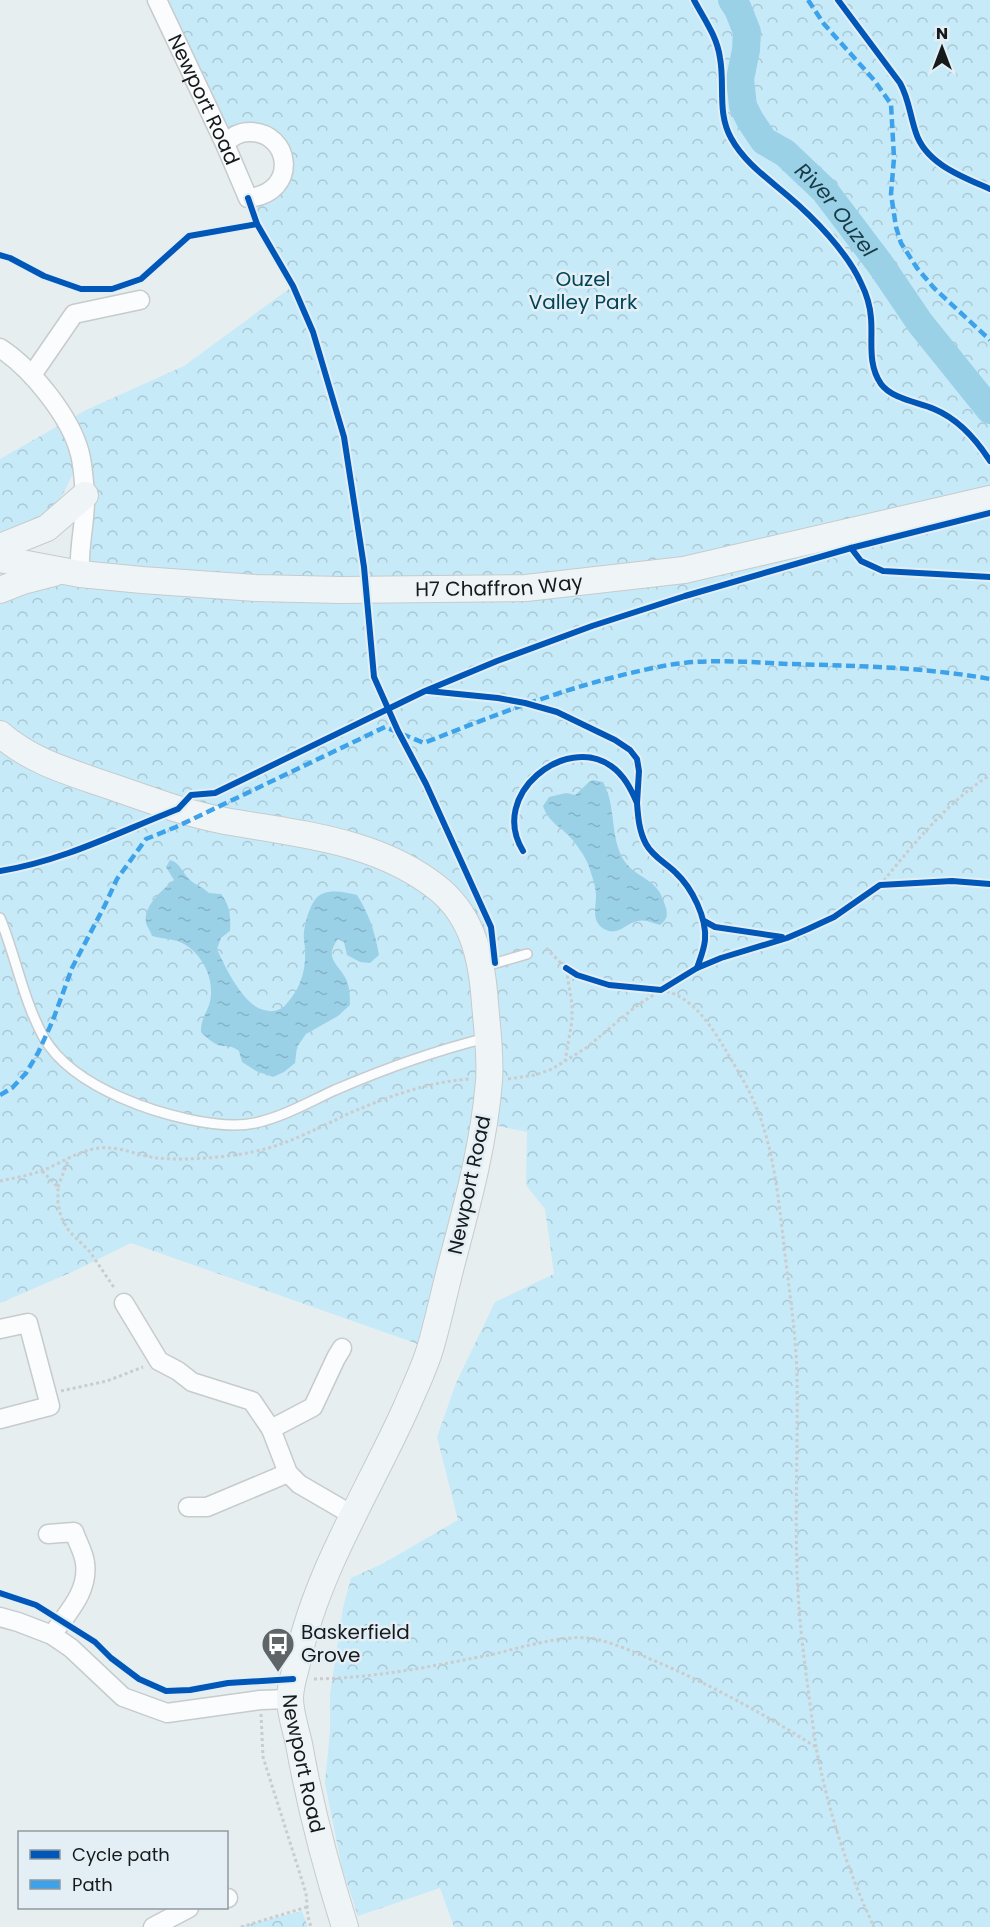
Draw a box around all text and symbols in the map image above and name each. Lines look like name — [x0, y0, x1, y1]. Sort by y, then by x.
north arrow — [912, 18, 972, 78]
text: N — [936, 22, 948, 45]
street label: Newport Road — [161, 30, 246, 169]
water label: River Ouzel — [789, 156, 884, 263]
park label: Ouzel Valley Park — [529, 265, 638, 316]
street label: H7 Chaffron Way — [415, 568, 584, 603]
street label: Newport Road — [441, 1113, 497, 1257]
place label: Baskerfield Grove — [301, 1618, 410, 1669]
bus stop icon: Baskerfield Grove — [260, 1626, 296, 1673]
street label: Newport Road — [276, 1693, 332, 1836]
legend — [18, 1831, 228, 1909]
text: Cycle path — [72, 1842, 170, 1867]
text: Path — [72, 1872, 113, 1897]

